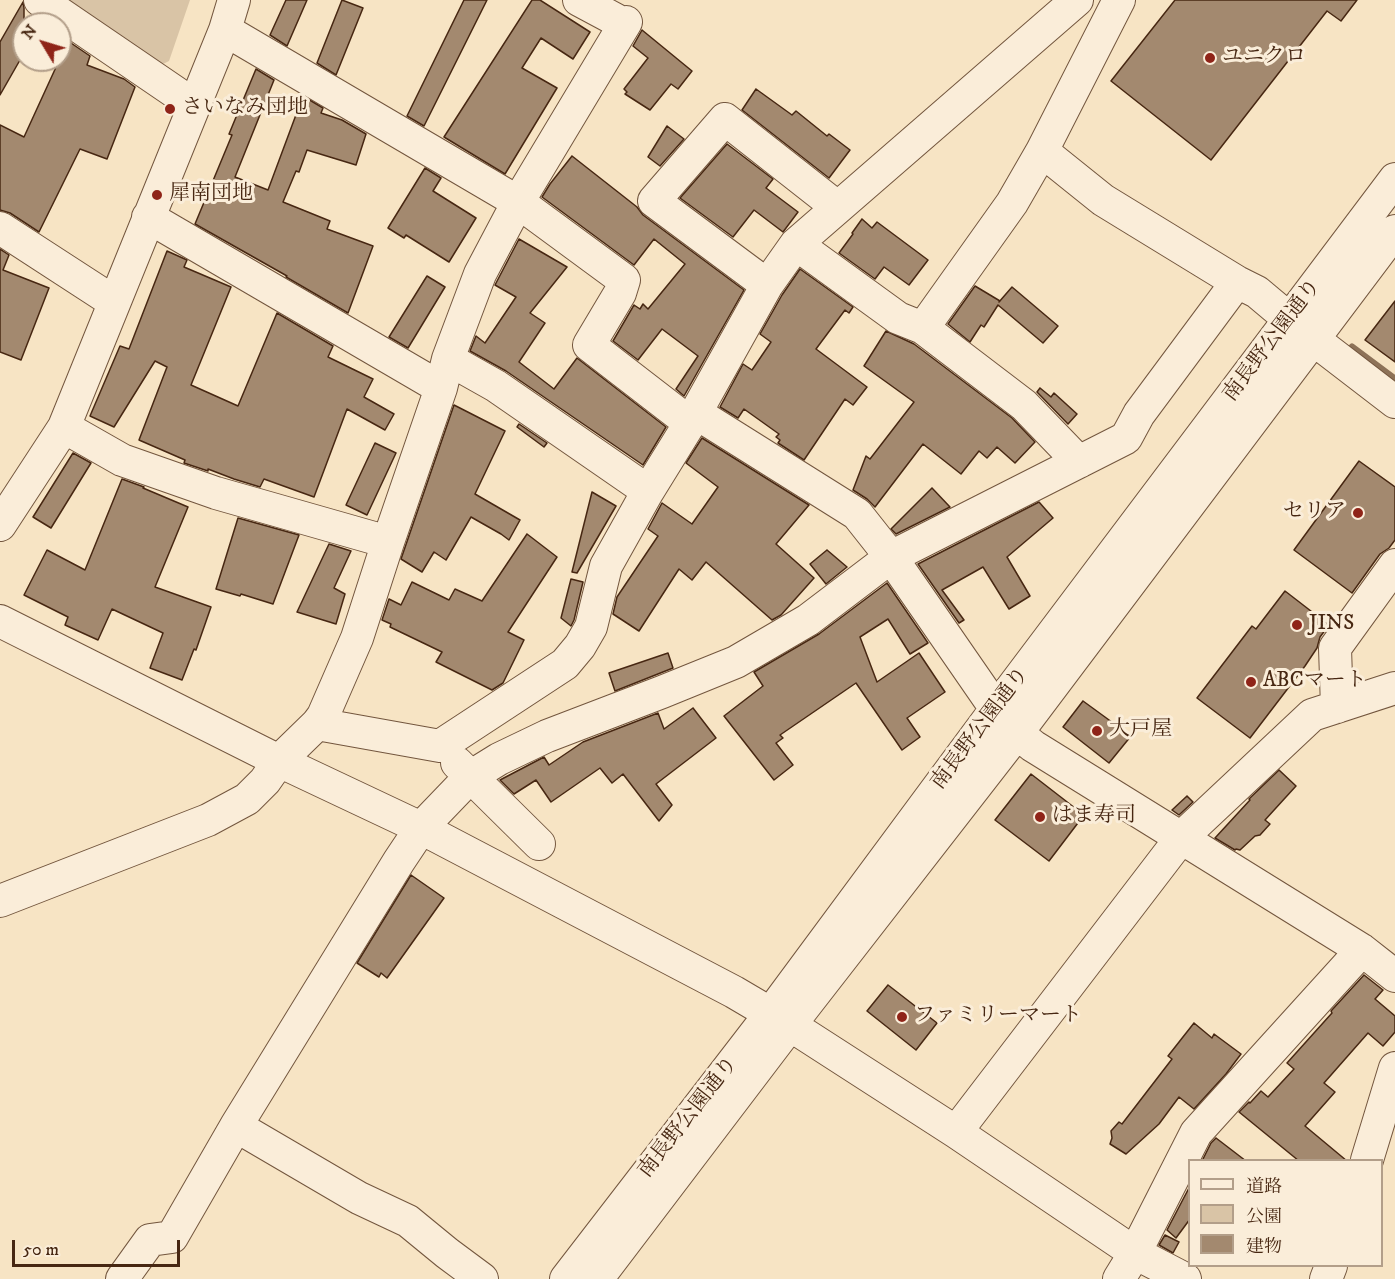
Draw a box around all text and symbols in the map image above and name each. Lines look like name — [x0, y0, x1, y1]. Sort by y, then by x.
north arrow — [12, 12, 72, 72]
text: N — [17, 21, 41, 43]
place label: ユニクロ — [1222, 45, 1306, 71]
marker: ユニクロ — [1203, 51, 1217, 65]
place label: さいなみ団地 — [182, 96, 308, 122]
marker: さいなみ団地 — [163, 102, 177, 116]
place label: 犀南団地 — [169, 182, 253, 208]
marker: 犀南団地 — [150, 188, 164, 202]
street label: 南長野公園通り — [1219, 275, 1327, 407]
place label: セリア — [1283, 500, 1346, 526]
marker: セリア — [1351, 506, 1365, 520]
place label: JINS — [1309, 612, 1354, 638]
marker: JINS — [1290, 618, 1304, 632]
street label: 南長野公園通り — [927, 663, 1035, 795]
place label: ABCマート — [1263, 669, 1367, 695]
marker: ABCマート — [1244, 675, 1258, 689]
place label: 大戸屋 — [1109, 718, 1172, 744]
marker: 大戸屋 — [1090, 724, 1104, 738]
place label: はま寿司 — [1052, 804, 1136, 830]
marker: はま寿司 — [1033, 810, 1047, 824]
place label: ファミリーマート — [914, 1004, 1082, 1030]
marker: ファミリーマート — [895, 1010, 909, 1024]
street label: 南長野公園通り — [634, 1052, 744, 1184]
legend — [1188, 1159, 1383, 1267]
text: 道路 — [1246, 1176, 1282, 1198]
text: 公園 — [1246, 1206, 1282, 1228]
scale bar — [15, 1228, 183, 1266]
text: 建物 — [1246, 1236, 1282, 1258]
text: 50 m — [23, 1239, 59, 1261]

